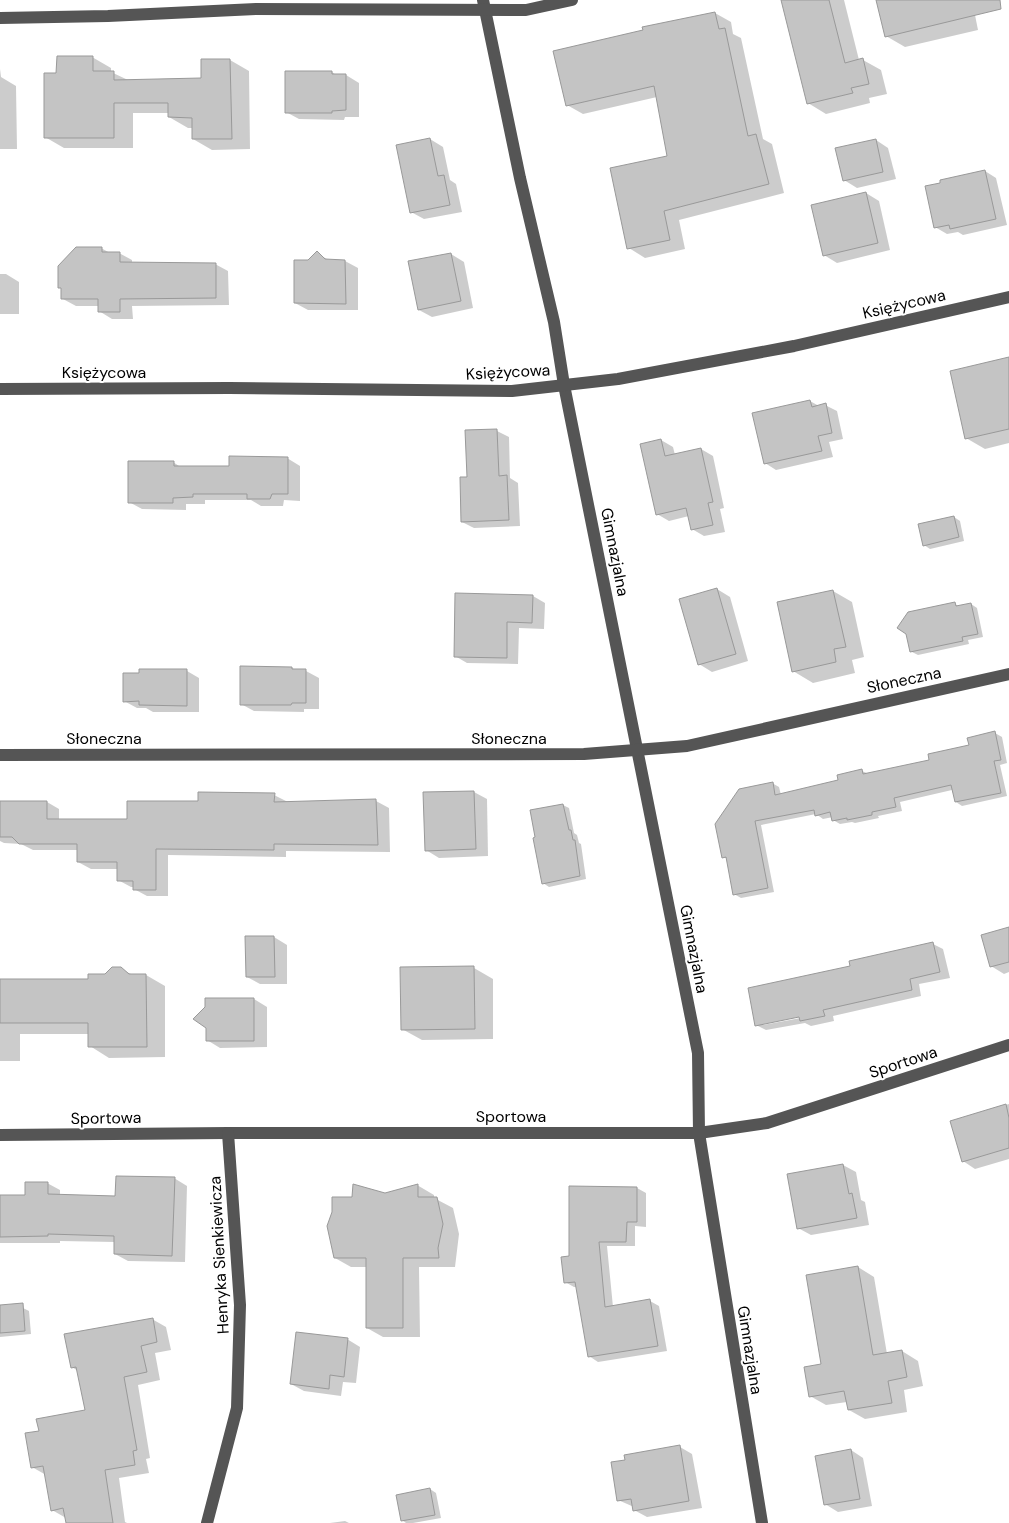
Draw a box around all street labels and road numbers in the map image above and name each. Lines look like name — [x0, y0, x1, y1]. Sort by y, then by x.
street label: Księżycowa — [860, 284, 948, 324]
street label: Księżycowa — [465, 359, 551, 385]
street label: Księżycowa — [62, 362, 146, 383]
street label: Gimnazjalna — [596, 506, 634, 598]
street label: Słoneczna — [865, 662, 943, 698]
street label: Słoneczna — [66, 728, 142, 749]
street label: Słoneczna — [471, 728, 547, 749]
street label: Gimnazjalna — [675, 903, 713, 995]
street label: Sportowa — [866, 1041, 940, 1083]
street label: Sportowa — [476, 1106, 546, 1127]
street label: Sportowa — [71, 1107, 141, 1129]
street label: Henryka Sienkiewicza — [204, 1175, 234, 1335]
street label: Gimnazjalna — [733, 1304, 767, 1396]

